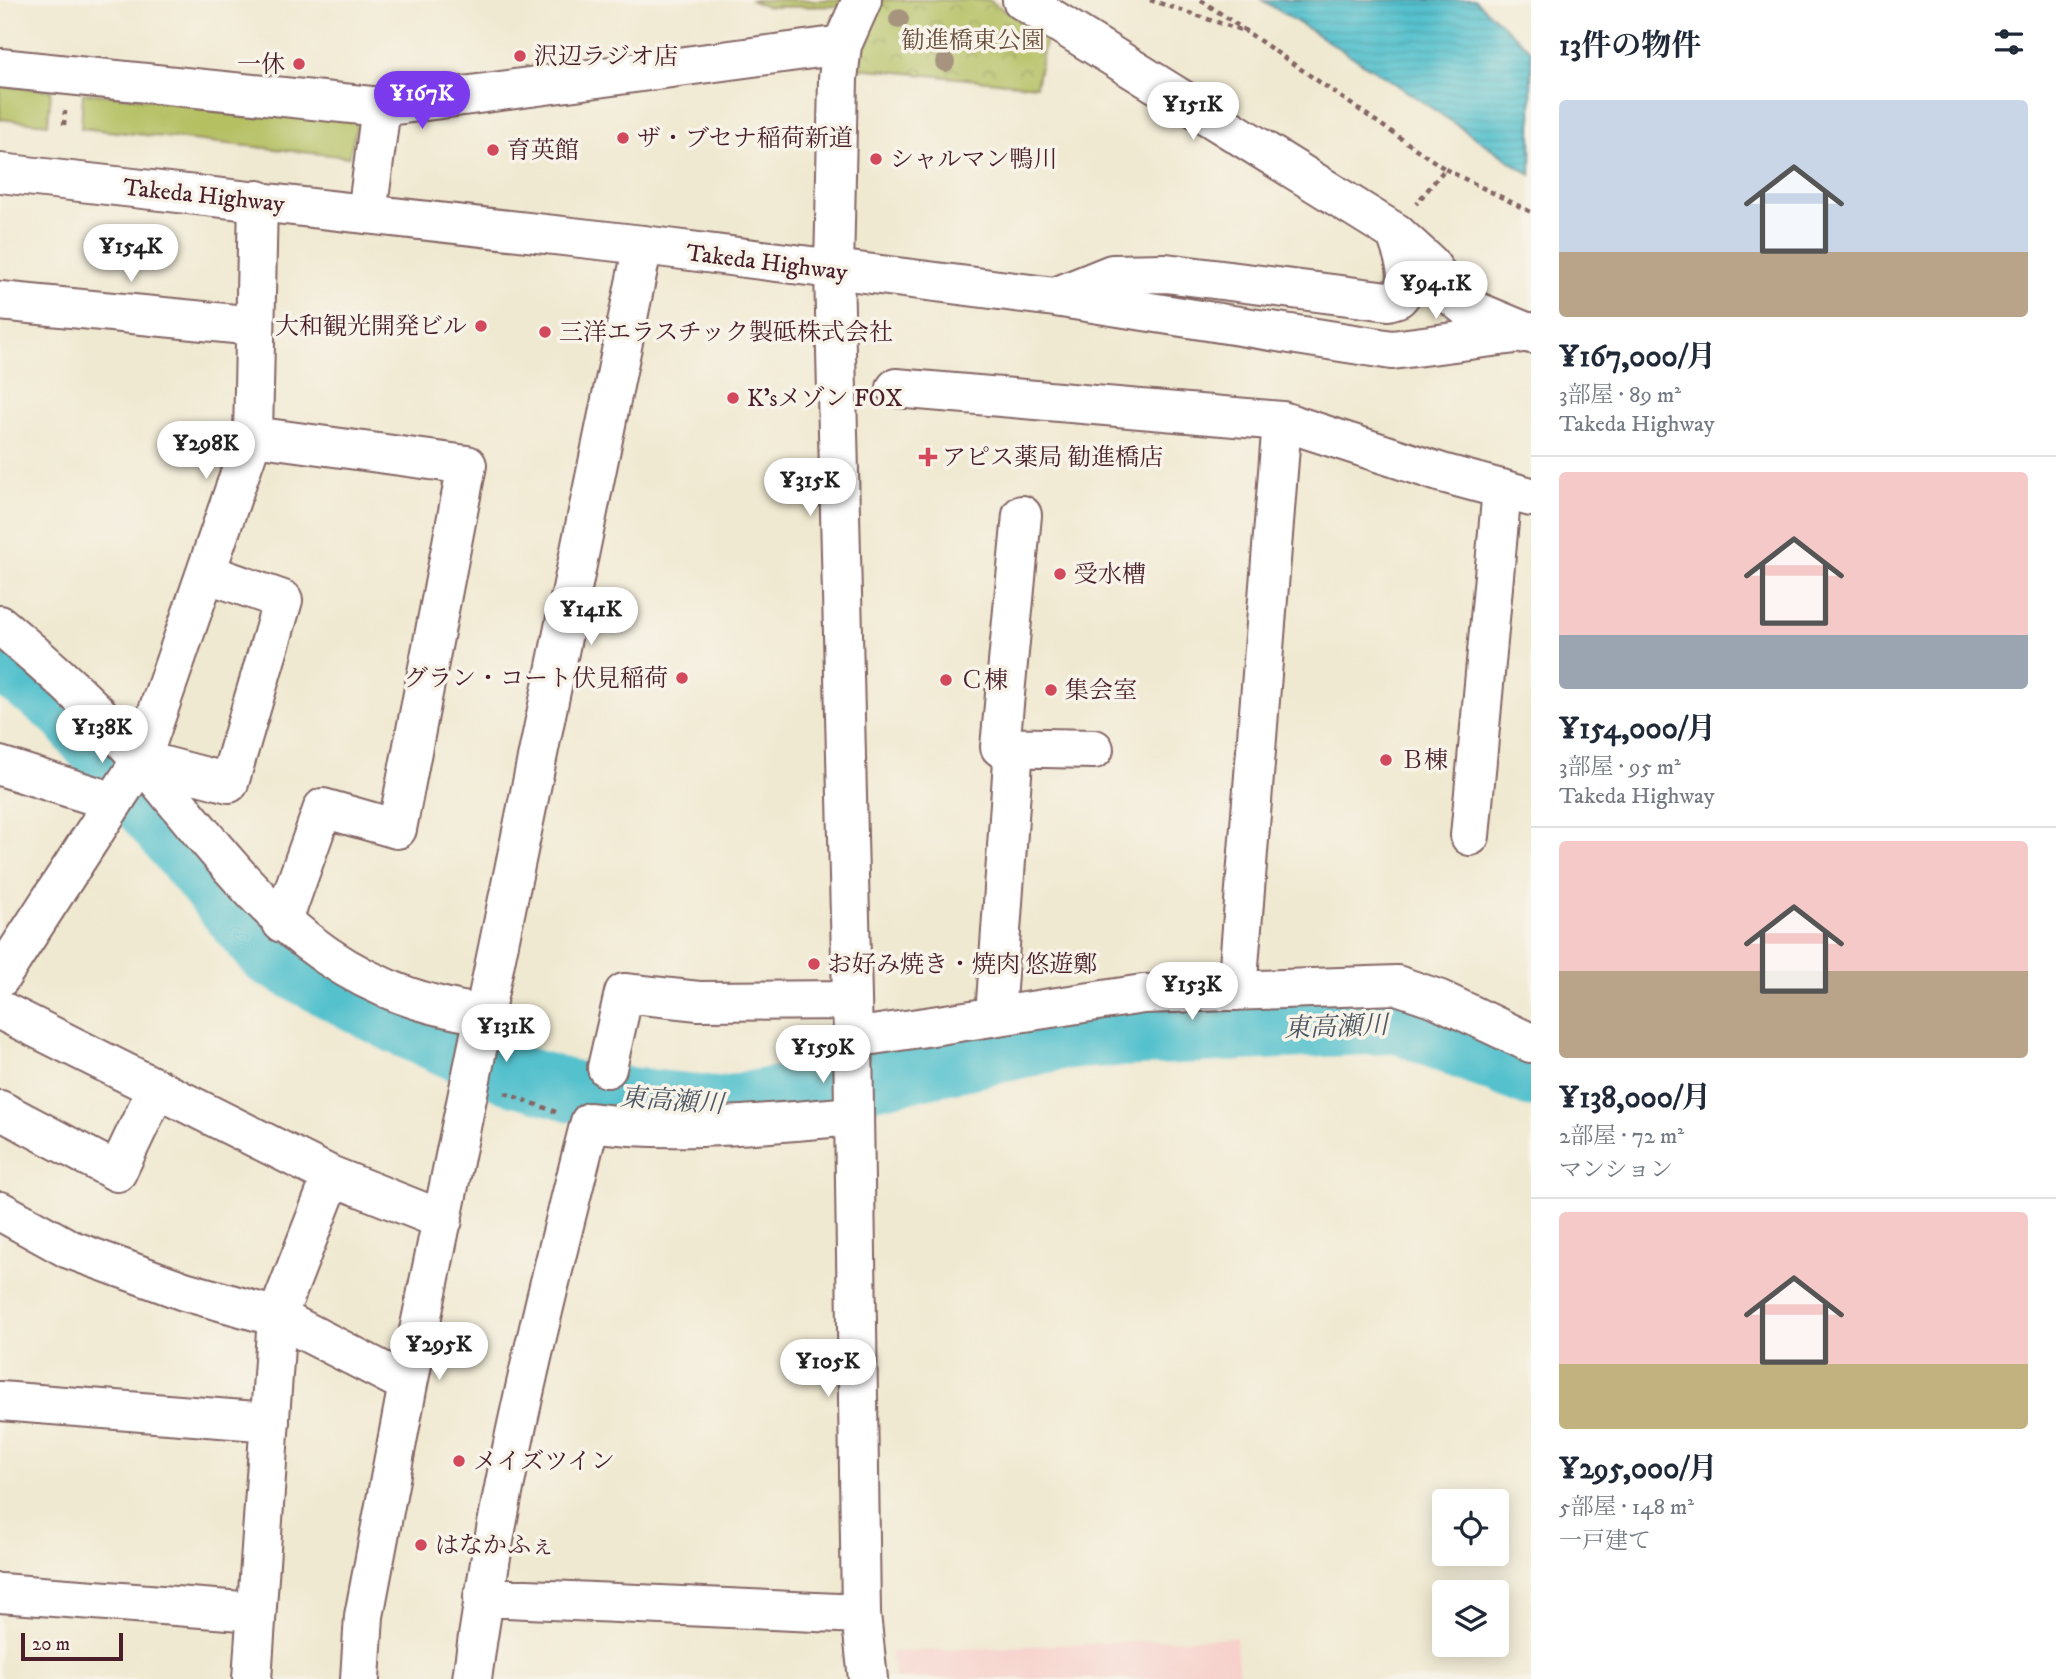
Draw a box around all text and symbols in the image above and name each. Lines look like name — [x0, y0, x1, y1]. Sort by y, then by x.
icon: filters — [1990, 23, 2028, 61]
park label: 勧進橋東公園 — [901, 26, 1045, 56]
text: 13件の物件 — [1559, 28, 1701, 65]
place label: 沢辺ラジオ店 — [534, 42, 678, 72]
marker: 沢辺ラジオ店 — [512, 48, 528, 64]
place label: 一休 — [237, 50, 285, 80]
marker: 一休 — [291, 56, 307, 72]
pin: ¥167K — [373, 72, 471, 131]
text: ¥167K — [390, 79, 454, 108]
pin: ¥151K — [1144, 82, 1242, 142]
text: ¥151K — [1163, 90, 1223, 119]
place label: ザ・ブセナ稲荷新道 — [637, 124, 853, 154]
marker: ザ・ブセナ稲荷新道 — [615, 130, 631, 146]
place label: 育英館 — [507, 136, 579, 166]
marker: 育英館 — [485, 142, 501, 158]
place label: シャルマン鴨川 — [890, 145, 1058, 175]
icon: home — [1731, 146, 1857, 272]
marker: シャルマン鴨川 — [868, 151, 884, 167]
street label: Takeda Highway — [122, 173, 287, 219]
pin: ¥154K — [82, 224, 180, 284]
text: ¥154K — [99, 232, 163, 261]
street label: Takeda Highway — [684, 238, 850, 288]
pin: ¥94.1K — [1379, 262, 1493, 321]
text: ¥94.1K — [1401, 269, 1471, 298]
place label: 大和観光開発ビル — [275, 312, 467, 342]
marker: 大和観光開発ビル — [473, 318, 489, 334]
place label: 三洋エラスチック製砥株式会社 — [559, 318, 893, 348]
marker: 三洋エラスチック製砥株式会社 — [537, 324, 553, 340]
text: ¥167,000/月 — [1559, 339, 1716, 376]
text: 3部屋 · 89 m² — [1559, 381, 1681, 410]
place label: K’sメゾン FOX — [747, 384, 903, 414]
marker: K’sメゾン FOX — [725, 390, 741, 406]
text: Takeda Highway — [1559, 410, 1715, 439]
pin: ¥298K — [157, 421, 255, 481]
text: ¥298K — [173, 429, 239, 458]
place label: アピス薬局 勧進橋店 — [942, 443, 1163, 473]
marker: アピス薬局 勧進橋店 — [920, 449, 936, 465]
pin: ¥315K — [761, 458, 859, 518]
text: ¥315K — [780, 466, 840, 495]
icon: home — [1731, 518, 1857, 644]
place label: 受水槽 — [1074, 560, 1146, 590]
marker: 受水槽 — [1052, 566, 1068, 582]
pin: ¥141K — [542, 588, 640, 647]
text: ¥141K — [560, 595, 622, 624]
place label: グラン・コート伏見稲荷 — [404, 664, 668, 694]
place label: Ｃ棟 — [960, 666, 1008, 696]
marker: グラン・コート伏見稲荷 — [674, 670, 690, 686]
marker: Ｃ棟 — [938, 672, 954, 688]
place label: 集会室 — [1065, 676, 1137, 706]
marker: 集会室 — [1043, 682, 1059, 698]
pin: ¥138K — [53, 706, 151, 765]
text: ¥154,000/月 — [1559, 711, 1716, 748]
text: ¥138K — [72, 713, 132, 742]
place label: Ｂ棟 — [1400, 746, 1448, 776]
marker: Ｂ棟 — [1378, 752, 1394, 768]
text: 3部屋 · 95 m² — [1559, 753, 1681, 782]
text: Takeda Highway — [1559, 782, 1715, 811]
icon: home — [1731, 886, 1857, 1012]
place label: お好み焼き・焼肉 悠遊鄭 — [828, 950, 1097, 980]
marker: お好み焼き・焼肉 悠遊鄭 — [806, 956, 822, 972]
pin: ¥153K — [1143, 962, 1241, 1022]
text: ¥153K — [1162, 970, 1222, 999]
pin: ¥131K — [457, 1004, 555, 1064]
water label: 東高瀬川 — [1284, 1009, 1392, 1046]
text: ¥131K — [477, 1012, 535, 1041]
pin: ¥159K — [774, 1026, 872, 1085]
text: ¥159K — [792, 1033, 854, 1062]
text: ¥138,000/月 — [1559, 1080, 1711, 1117]
water label: 東高瀬川 — [619, 1081, 728, 1122]
text: 2部屋 · 72 m² — [1559, 1122, 1684, 1151]
text: マンション — [1559, 1156, 1673, 1185]
icon: home — [1731, 1257, 1857, 1383]
pin: ¥295K — [390, 1322, 488, 1382]
text: ¥295K — [406, 1330, 472, 1359]
pin: ¥105K — [779, 1340, 877, 1399]
text: ¥105K — [796, 1347, 860, 1376]
place label: メイズツイン — [473, 1447, 615, 1477]
text: ¥295,000/月 — [1559, 1451, 1718, 1488]
marker: メイズツイン — [451, 1453, 467, 1469]
map controls — [1432, 1489, 1509, 1657]
button: locate — [1432, 1489, 1509, 1566]
text: 5部屋 · 148 m² — [1559, 1493, 1694, 1522]
text: 一戸建て — [1559, 1527, 1651, 1556]
place label: はなかふぇ — [435, 1531, 555, 1561]
marker: はなかふぇ — [413, 1537, 429, 1553]
button: layers — [1432, 1580, 1509, 1657]
scale bar — [21, 1630, 122, 1662]
text: 20 m — [32, 1633, 70, 1656]

